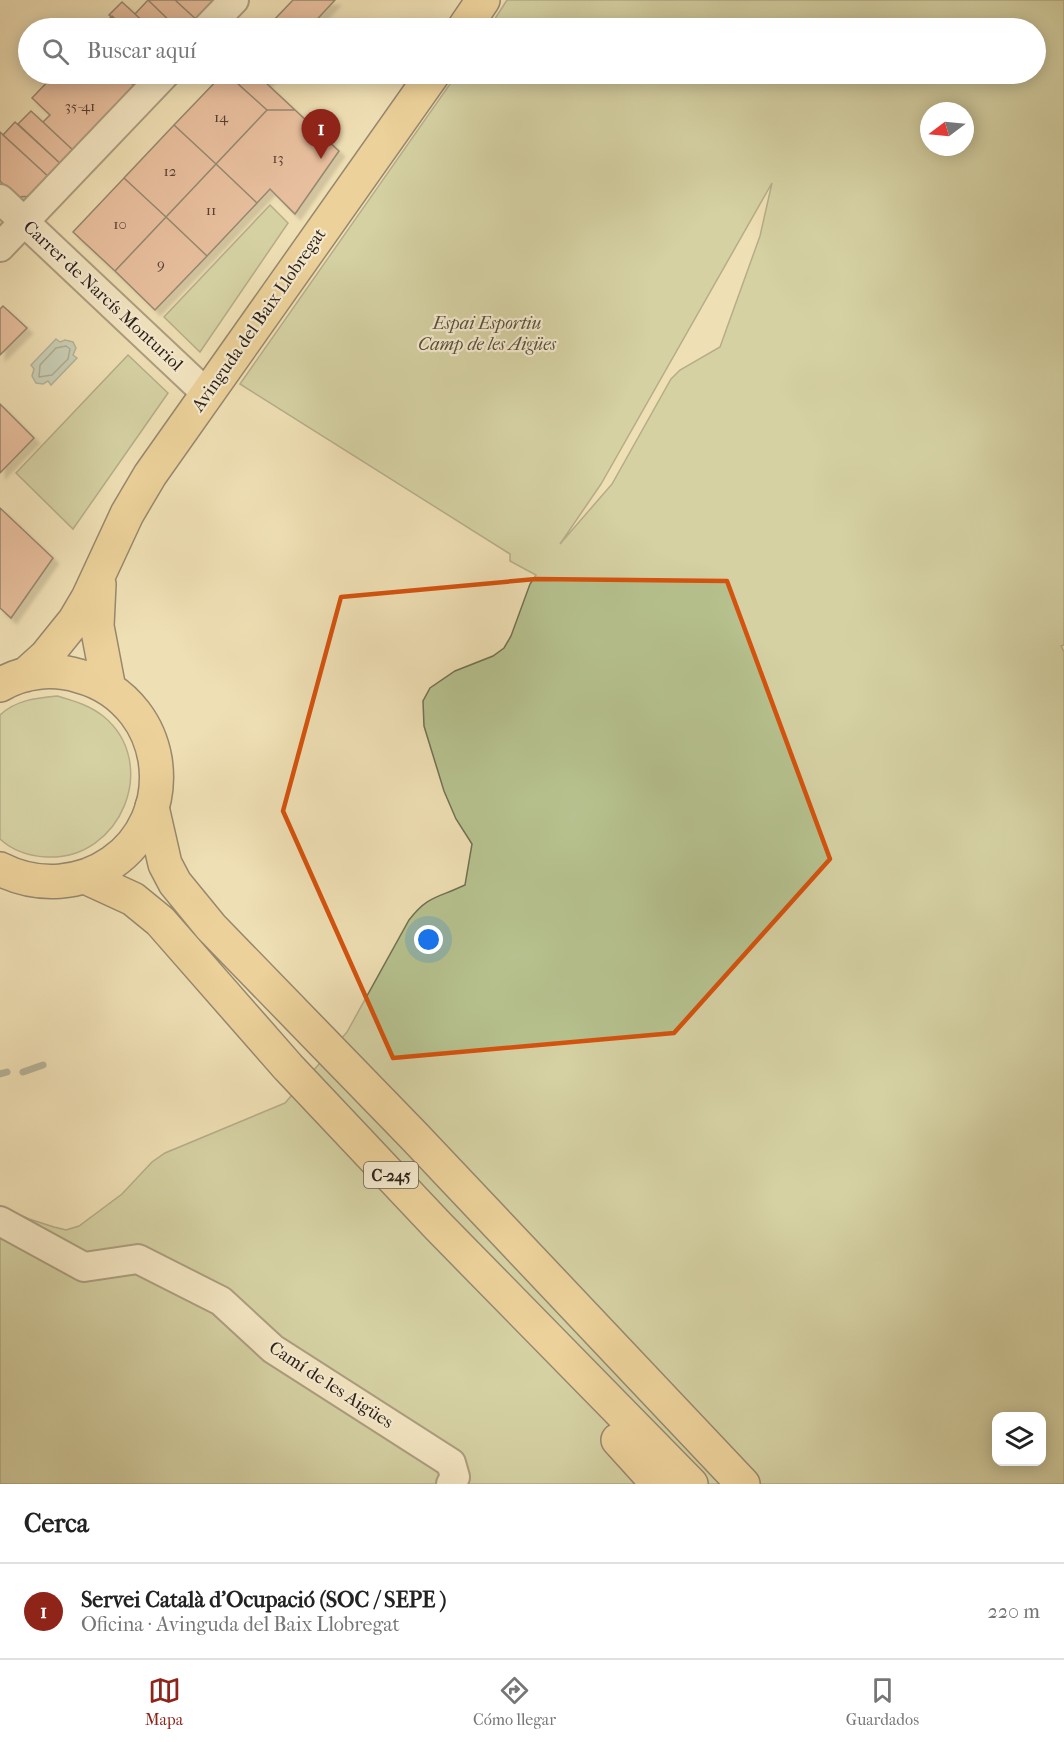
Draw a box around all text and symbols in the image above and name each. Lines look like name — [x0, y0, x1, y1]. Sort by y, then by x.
search box — [18, 18, 1046, 84]
icon: search — [39, 35, 72, 68]
text: Buscar aquí — [87, 38, 196, 64]
house number: 35-41 — [65, 97, 95, 115]
north arrow — [920, 102, 974, 156]
house number: 14 — [214, 108, 229, 126]
pin: 1 — [302, 110, 340, 159]
house number: 13 — [272, 149, 284, 167]
house number: 12 — [163, 162, 177, 180]
house number: 11 — [206, 201, 216, 219]
house number: 10 — [113, 215, 127, 233]
street label: Carrer de Narcís Monturiol — [19, 217, 187, 375]
street label: Avinguda del Baix Llobregat — [187, 224, 331, 417]
house number: 9 — [157, 255, 165, 273]
park label: Espai Esportiu Camp de les Aigües — [418, 313, 556, 355]
your location — [414, 925, 443, 954]
road number: C-245 — [364, 1162, 418, 1188]
street label: Camí de les Aigües — [265, 1337, 397, 1433]
map controls — [992, 1412, 1046, 1466]
button: layers — [992, 1412, 1046, 1466]
text: Cerca — [24, 1508, 89, 1539]
text: Servei Català d'Ocupació (SOC / SEPE ) — [81, 1587, 446, 1613]
text: 1 — [40, 1600, 47, 1623]
text: 220 m — [987, 1600, 1040, 1623]
text: Oficina · Avinguda del Baix Llobregat — [81, 1613, 400, 1636]
tab: Mapa — [145, 1674, 183, 1729]
tab: Cómo llegar — [473, 1674, 556, 1729]
tab: Guardados — [846, 1674, 919, 1729]

